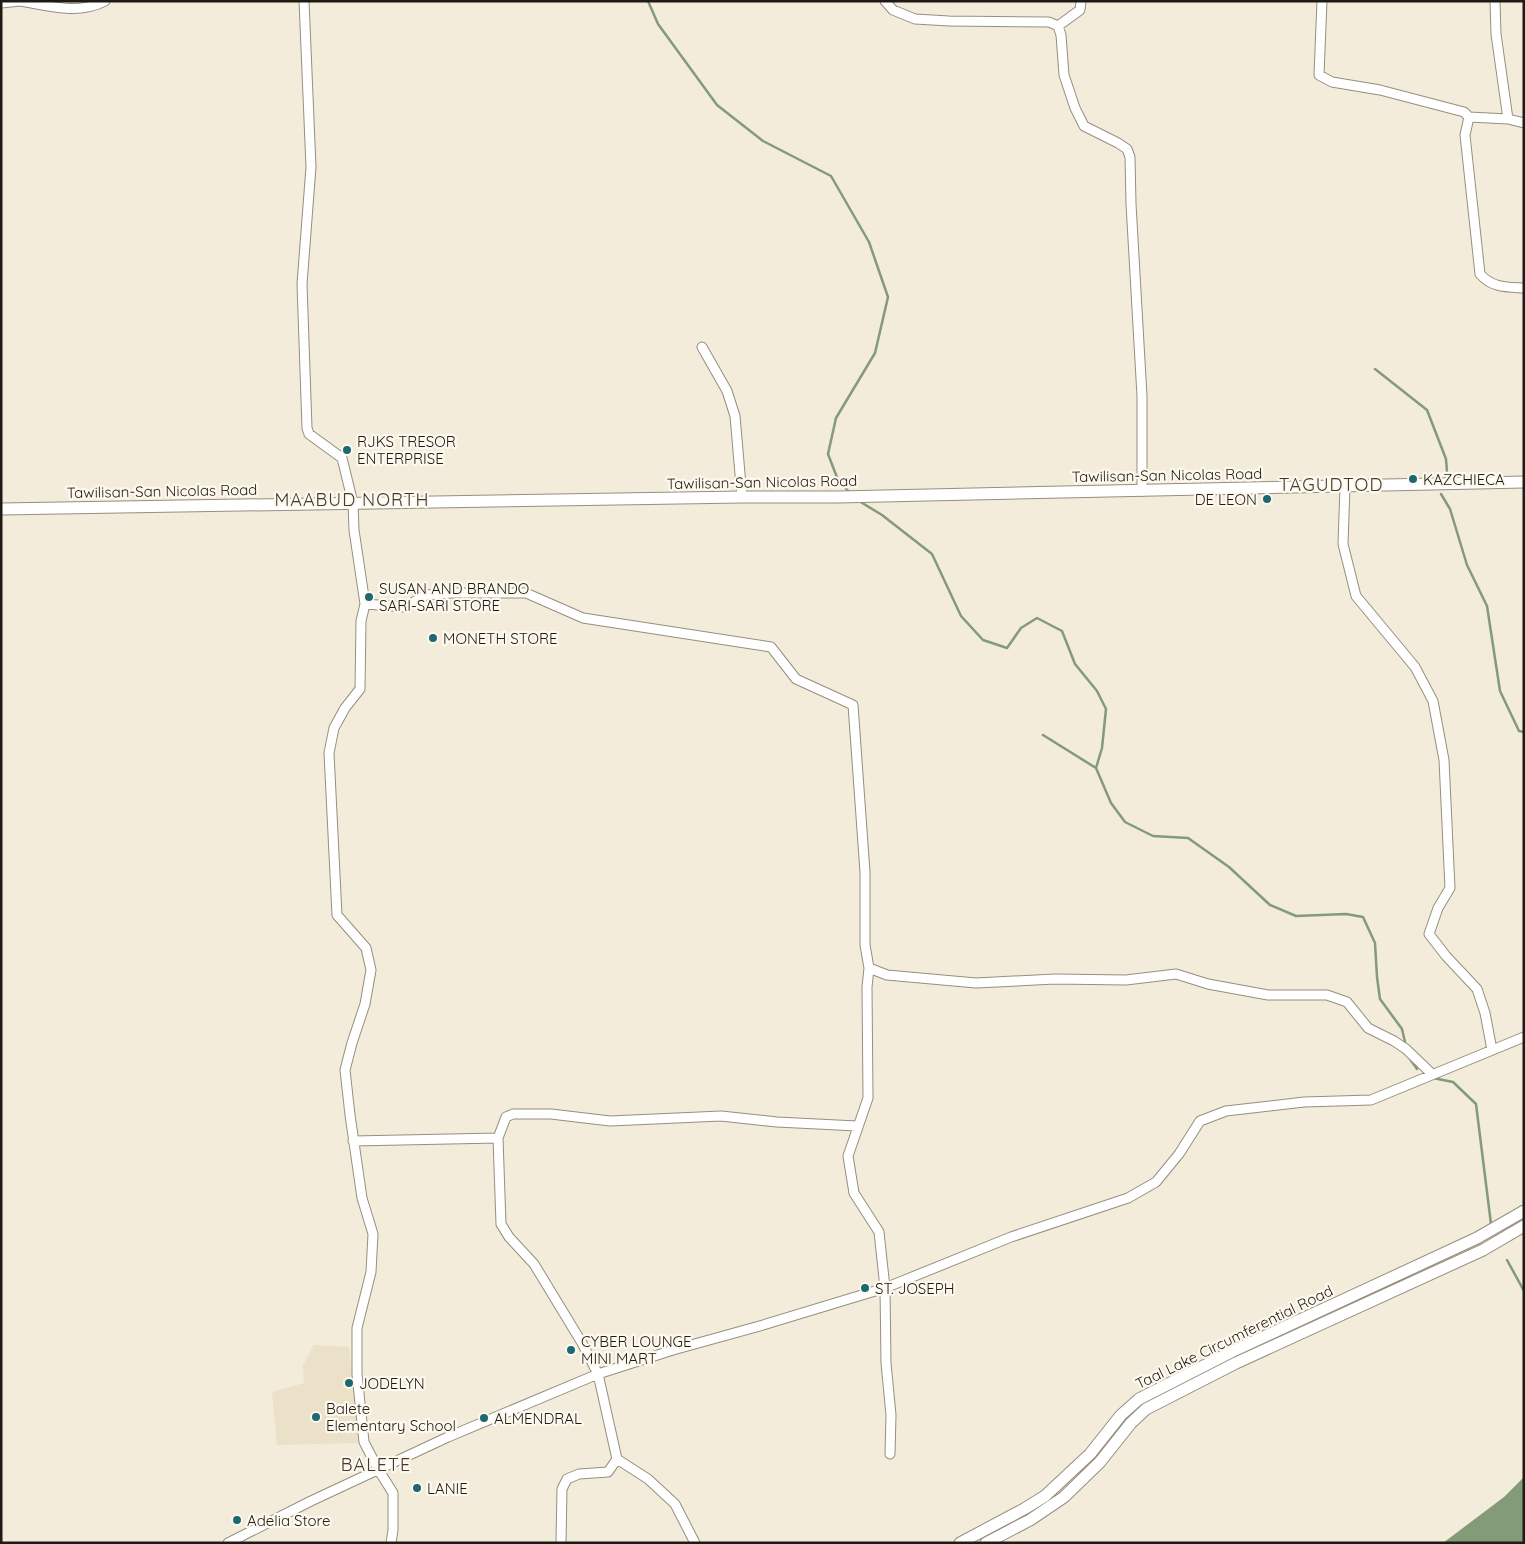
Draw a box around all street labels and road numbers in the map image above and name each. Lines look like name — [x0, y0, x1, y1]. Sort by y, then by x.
street label: Tawilisan-San Nicolas Road — [1072, 464, 1262, 486]
street label: Tawilisan-San Nicolas Road — [667, 471, 857, 493]
street label: Tawilisan-San Nicolas Road — [67, 480, 257, 502]
street label: Taal Lake Circumferential Road — [1132, 1281, 1336, 1393]

